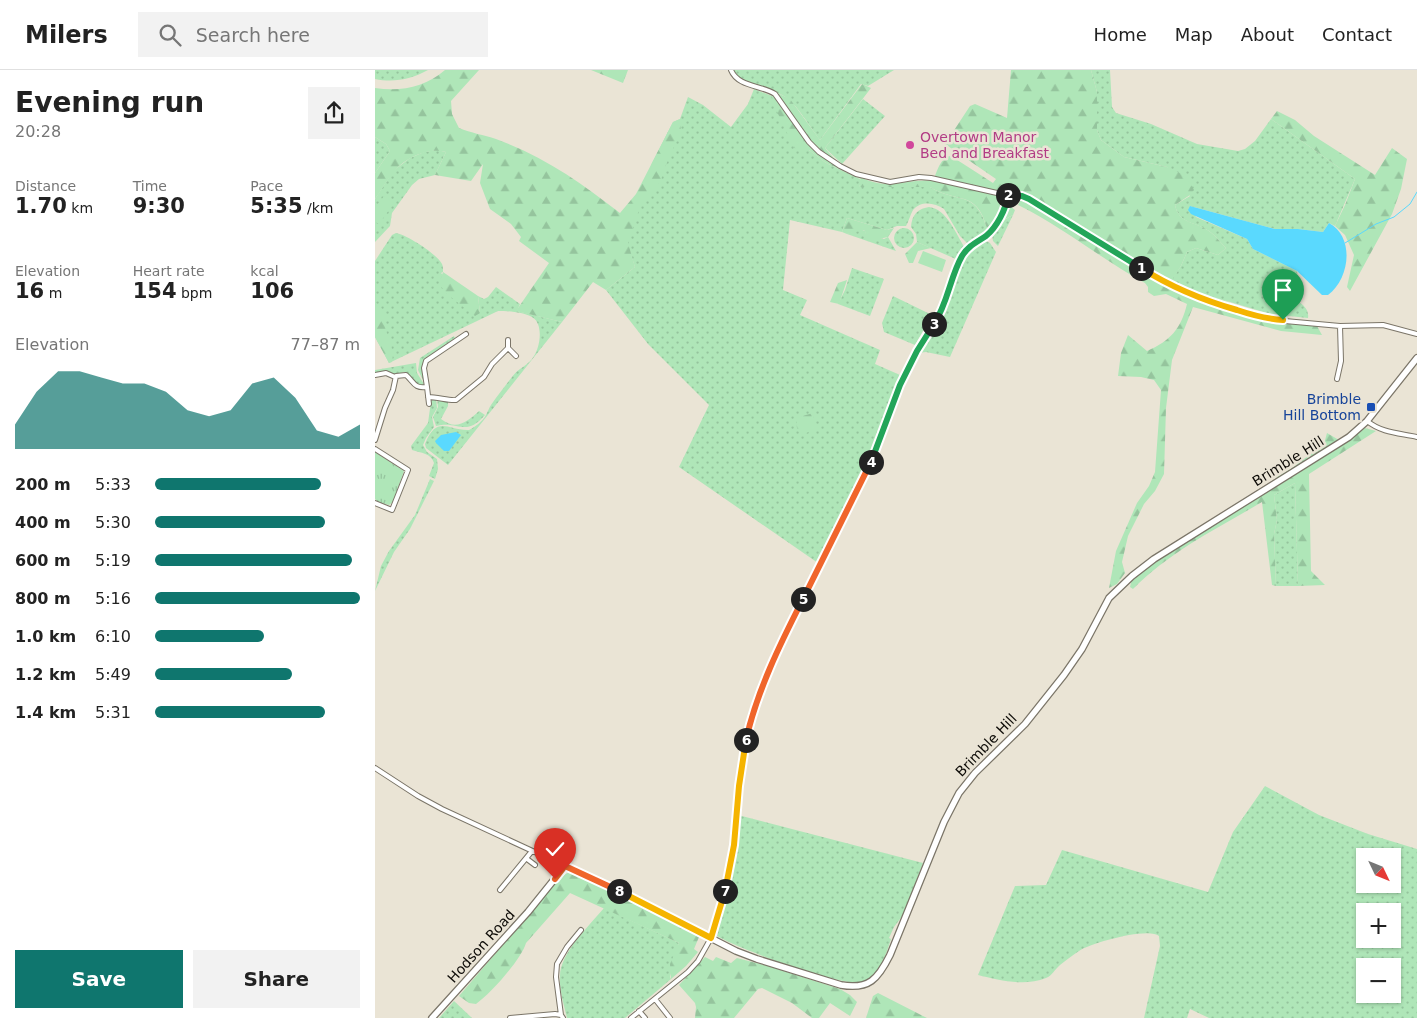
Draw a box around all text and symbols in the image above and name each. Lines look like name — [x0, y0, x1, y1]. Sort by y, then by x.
search box — [138, 12, 488, 57]
text: Milers — [25, 21, 108, 49]
icon: search — [156, 21, 184, 49]
text: Search here — [196, 24, 310, 46]
text: Home — [1094, 24, 1147, 45]
text: Map — [1175, 24, 1213, 45]
text: About — [1241, 24, 1294, 45]
text: Contact — [1322, 24, 1392, 45]
text: Evening run — [15, 86, 204, 119]
button: share — [308, 87, 360, 139]
text: 20:28 — [15, 122, 61, 141]
place label: Overtown Manor Bed and Breakfast — [920, 129, 1049, 161]
marker: Overtown Manor Bed and Breakfast — [904, 139, 916, 151]
text: Distance — [15, 178, 76, 194]
text: Time — [133, 178, 167, 194]
text: Pace — [250, 178, 283, 194]
pin: 2 — [995, 182, 1021, 208]
text: 2 — [1004, 187, 1013, 203]
text: 1.70 — [15, 194, 67, 218]
text: 9:30 — [133, 194, 185, 218]
text: 5:35 — [250, 194, 303, 218]
text: km — [67, 200, 93, 216]
text: /km — [303, 200, 333, 216]
pin: 1 — [1129, 256, 1153, 280]
text: 1 — [1137, 260, 1146, 276]
text: Elevation — [15, 263, 80, 279]
text: Heart rate — [133, 263, 205, 279]
text: kcal — [250, 263, 279, 279]
pin — [1262, 269, 1304, 320]
icon: arrive — [1269, 276, 1297, 304]
text: 16 — [15, 279, 44, 303]
text: 154 — [133, 279, 177, 303]
text: 106 — [250, 279, 294, 303]
text: m — [44, 285, 62, 301]
text: bpm — [177, 285, 212, 301]
pin: 3 — [921, 312, 947, 336]
text: 3 — [930, 316, 939, 332]
text: Elevation — [15, 335, 89, 354]
text: 77–87 m — [291, 335, 360, 354]
place label: Brimble Hill Bottom — [1283, 391, 1361, 423]
marker: Brimble Hill Bottom — [1365, 401, 1377, 413]
street label: Brimble Hill — [1249, 433, 1327, 489]
pin: 4 — [859, 450, 883, 474]
text: 4 — [867, 454, 876, 470]
text: 200 m — [15, 475, 71, 494]
text: 5:33 — [95, 475, 131, 494]
text: 400 m — [15, 513, 71, 532]
text: 5:30 — [95, 513, 131, 532]
text: 600 m — [15, 551, 71, 570]
text: 5:19 — [95, 551, 131, 570]
pin: 5 — [791, 586, 815, 612]
text: 800 m — [15, 589, 71, 608]
text: 5:16 — [95, 589, 131, 608]
text: 5 — [799, 591, 808, 607]
text: 1.0 km — [15, 627, 76, 646]
text: 6:10 — [95, 627, 131, 646]
text: 1.2 km — [15, 665, 76, 684]
text: 5:49 — [95, 665, 131, 684]
text: 1.4 km — [15, 703, 76, 722]
text: 5:31 — [95, 703, 131, 722]
street label: Brimble Hill — [952, 710, 1020, 780]
pin: 6 — [733, 728, 759, 752]
text: 6 — [742, 732, 751, 748]
pin — [534, 828, 576, 879]
icon: check — [541, 835, 569, 863]
north arrow — [1356, 848, 1401, 892]
map controls — [1356, 848, 1401, 1003]
pin: 8 — [607, 878, 631, 904]
pin: 7 — [713, 878, 737, 904]
text: 8 — [615, 883, 624, 899]
text: 7 — [721, 883, 730, 899]
button: + — [1356, 903, 1401, 948]
street label: Hodson Road — [444, 906, 518, 986]
button: Save — [15, 950, 183, 1008]
button: Share — [193, 950, 360, 1008]
button: − — [1356, 958, 1401, 1003]

